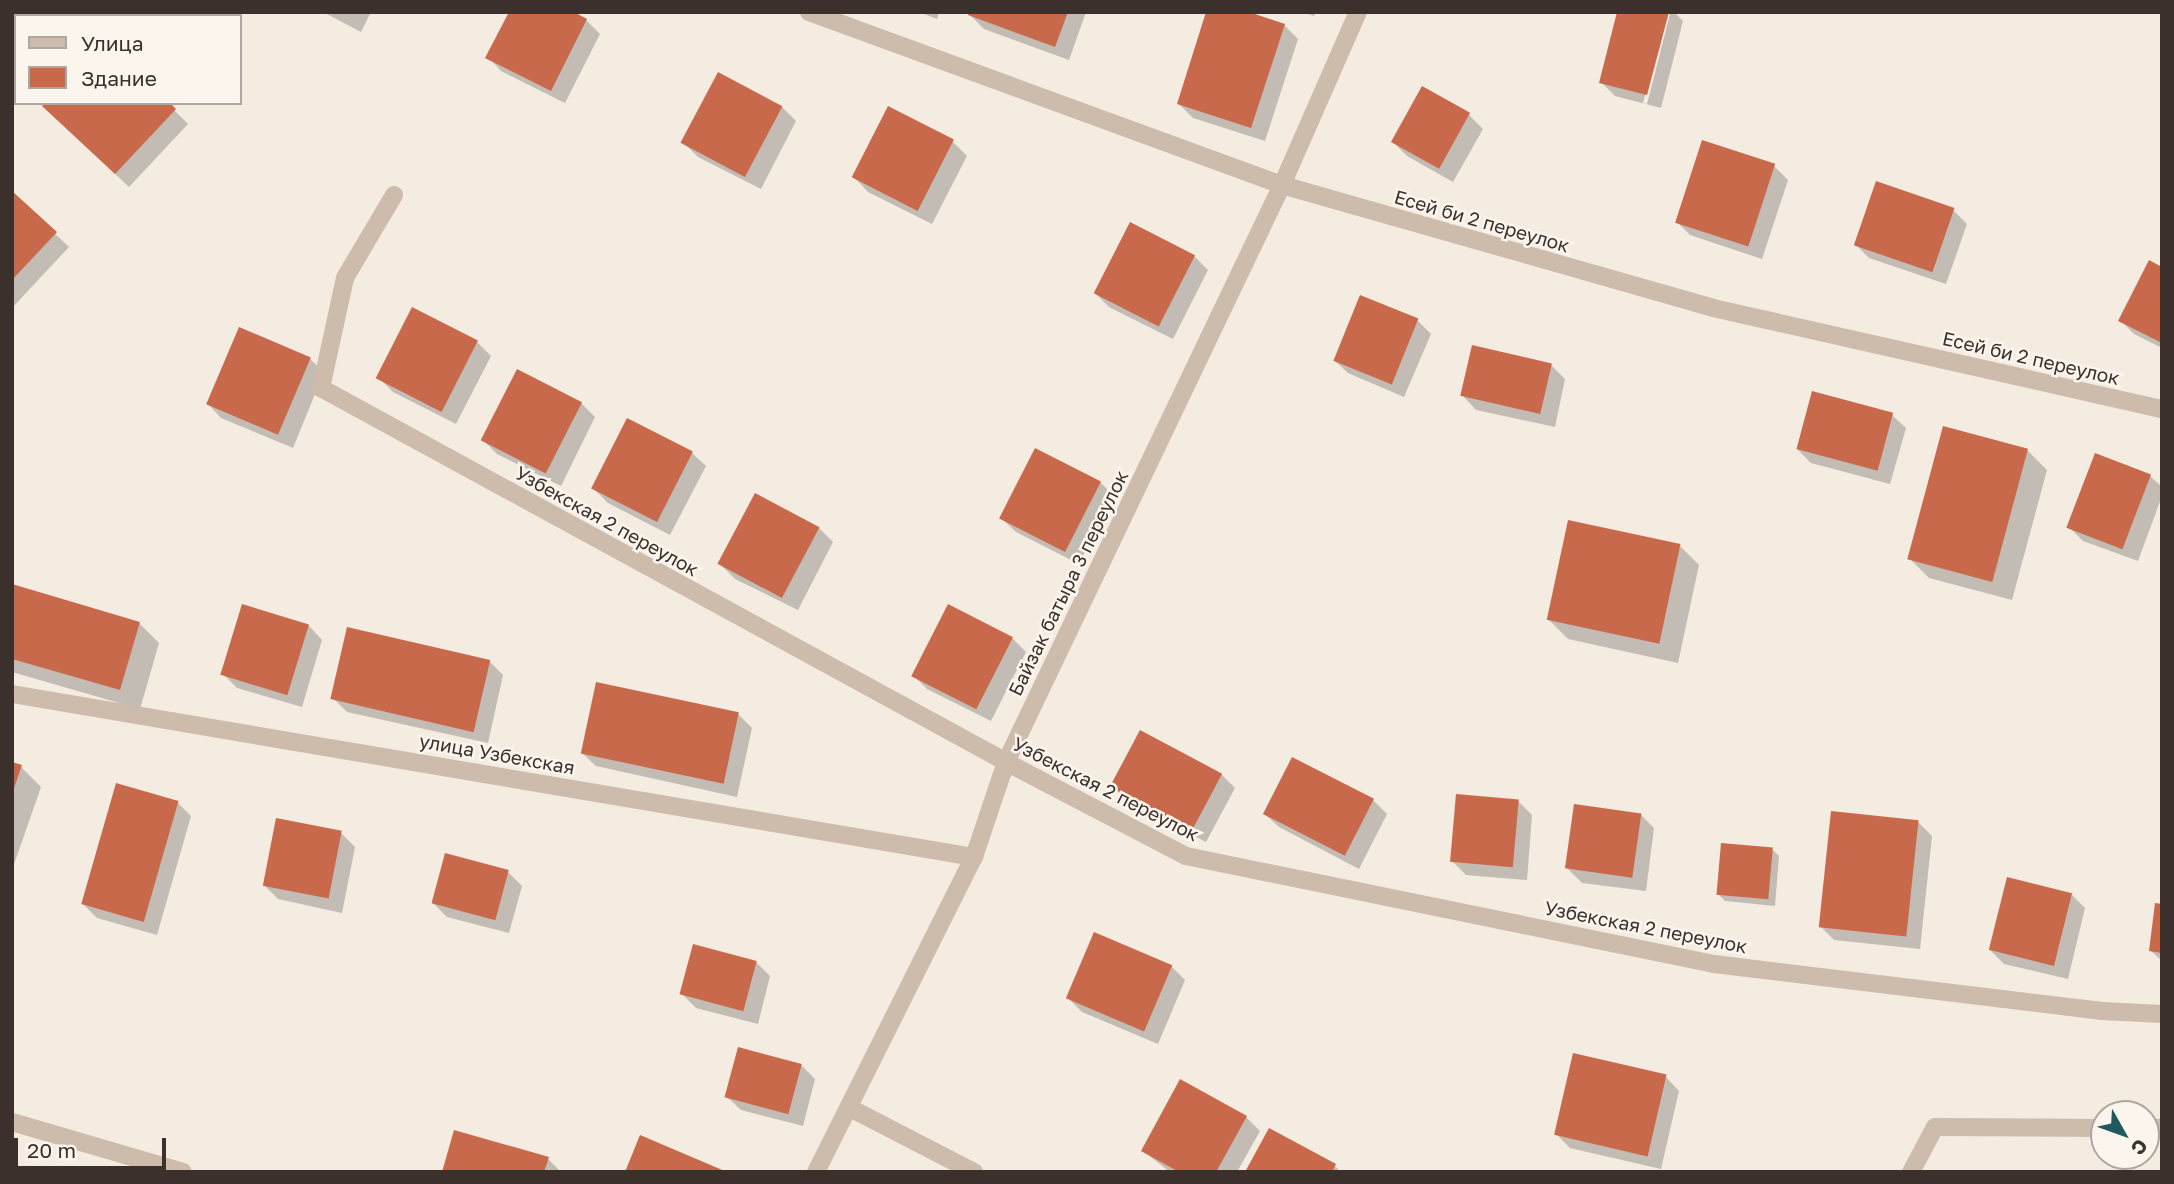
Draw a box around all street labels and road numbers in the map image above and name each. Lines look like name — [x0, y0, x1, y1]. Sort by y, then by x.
street label: Есей би 2 переулок — [1392, 185, 1572, 257]
street label: Есей би 2 переулок — [1940, 327, 2122, 389]
street label: Узбекская 2 переулок — [511, 461, 703, 581]
street label: Байзак батыра 3 переулок — [1003, 467, 1133, 699]
street label: улица Узбекская — [417, 729, 577, 779]
street label: Узбекская 2 переулок — [1009, 732, 1203, 846]
street label: Узбекская 2 переулок — [1543, 896, 1749, 958]

